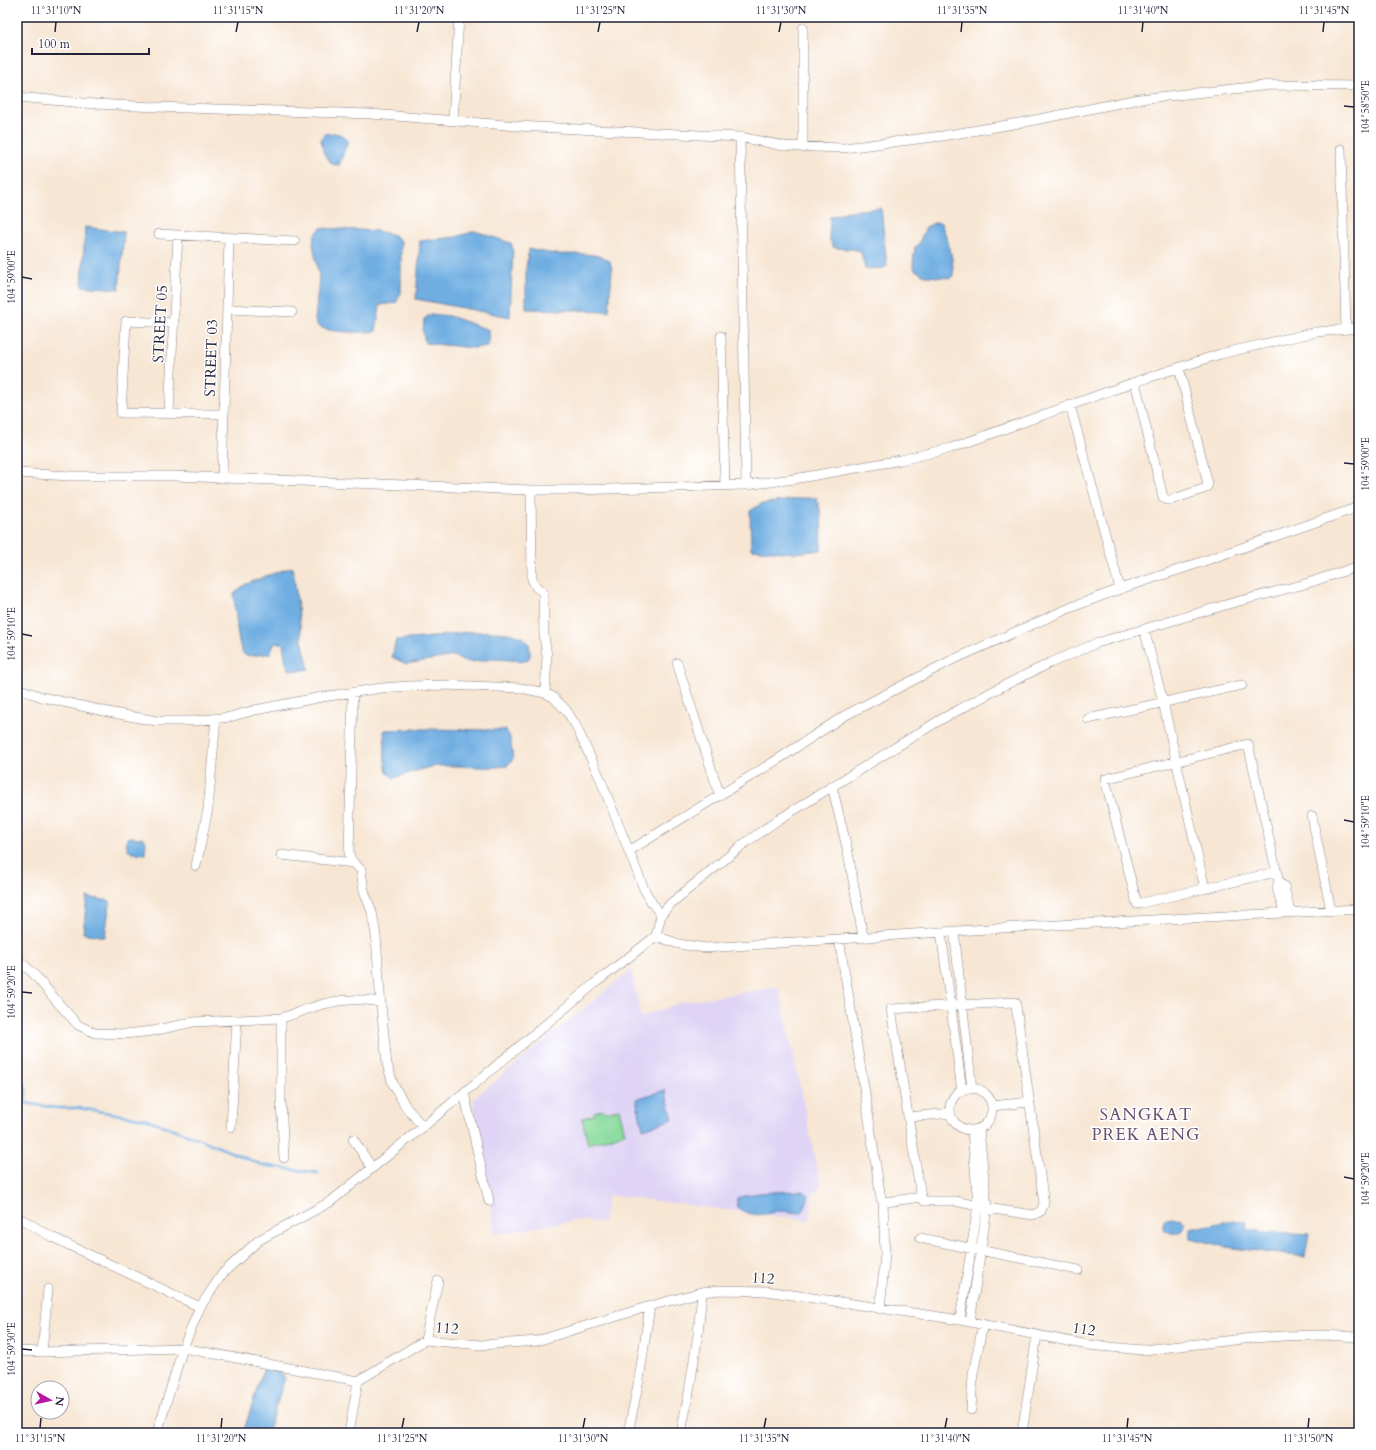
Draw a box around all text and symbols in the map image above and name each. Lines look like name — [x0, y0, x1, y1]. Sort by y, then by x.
text: 11°31'10"N — [31, 4, 82, 18]
text: 11°31'15"N — [213, 4, 264, 18]
text: 11°31'20"N — [394, 4, 445, 18]
text: 11°31'25"N — [575, 4, 626, 18]
text: 11°31'30"N — [756, 4, 807, 18]
text: 11°31'35"N — [937, 4, 988, 18]
text: 11°31'40"N — [1118, 4, 1169, 18]
text: 11°31'45"N — [1299, 4, 1350, 18]
scale bar — [32, 30, 149, 56]
text: 100 m — [38, 36, 71, 52]
text: 104°58'50"E — [1359, 80, 1373, 134]
text: 104°59'00"E — [5, 250, 19, 304]
street label: STREET 05 — [148, 285, 172, 363]
street label: STREET 03 — [200, 319, 222, 397]
text: 104°59'00"E — [1359, 437, 1373, 491]
text: 104°59'10"E — [5, 607, 19, 661]
text: 104°59'10"E — [1359, 795, 1373, 849]
text: 104°59'20"E — [5, 965, 19, 1019]
district label: SANGKAT PREK AENG — [1091, 1103, 1201, 1146]
text: 104°59'20"E — [1359, 1152, 1373, 1206]
street label: 112 — [751, 1267, 776, 1289]
street label: 112 — [435, 1317, 460, 1339]
street label: 112 — [1071, 1317, 1097, 1341]
text: 104°59'30"E — [5, 1322, 19, 1376]
north arrow — [30, 1380, 70, 1420]
text: N — [51, 1396, 67, 1408]
text: 11°31'15"N — [15, 1432, 66, 1446]
text: 11°31'20"N — [196, 1432, 247, 1446]
text: 11°31'25"N — [377, 1432, 428, 1446]
text: 11°31'30"N — [558, 1432, 609, 1446]
text: 11°31'35"N — [739, 1432, 790, 1446]
text: 11°31'40"N — [920, 1432, 971, 1446]
text: 11°31'45"N — [1102, 1432, 1153, 1446]
text: 11°31'50"N — [1283, 1432, 1334, 1446]

